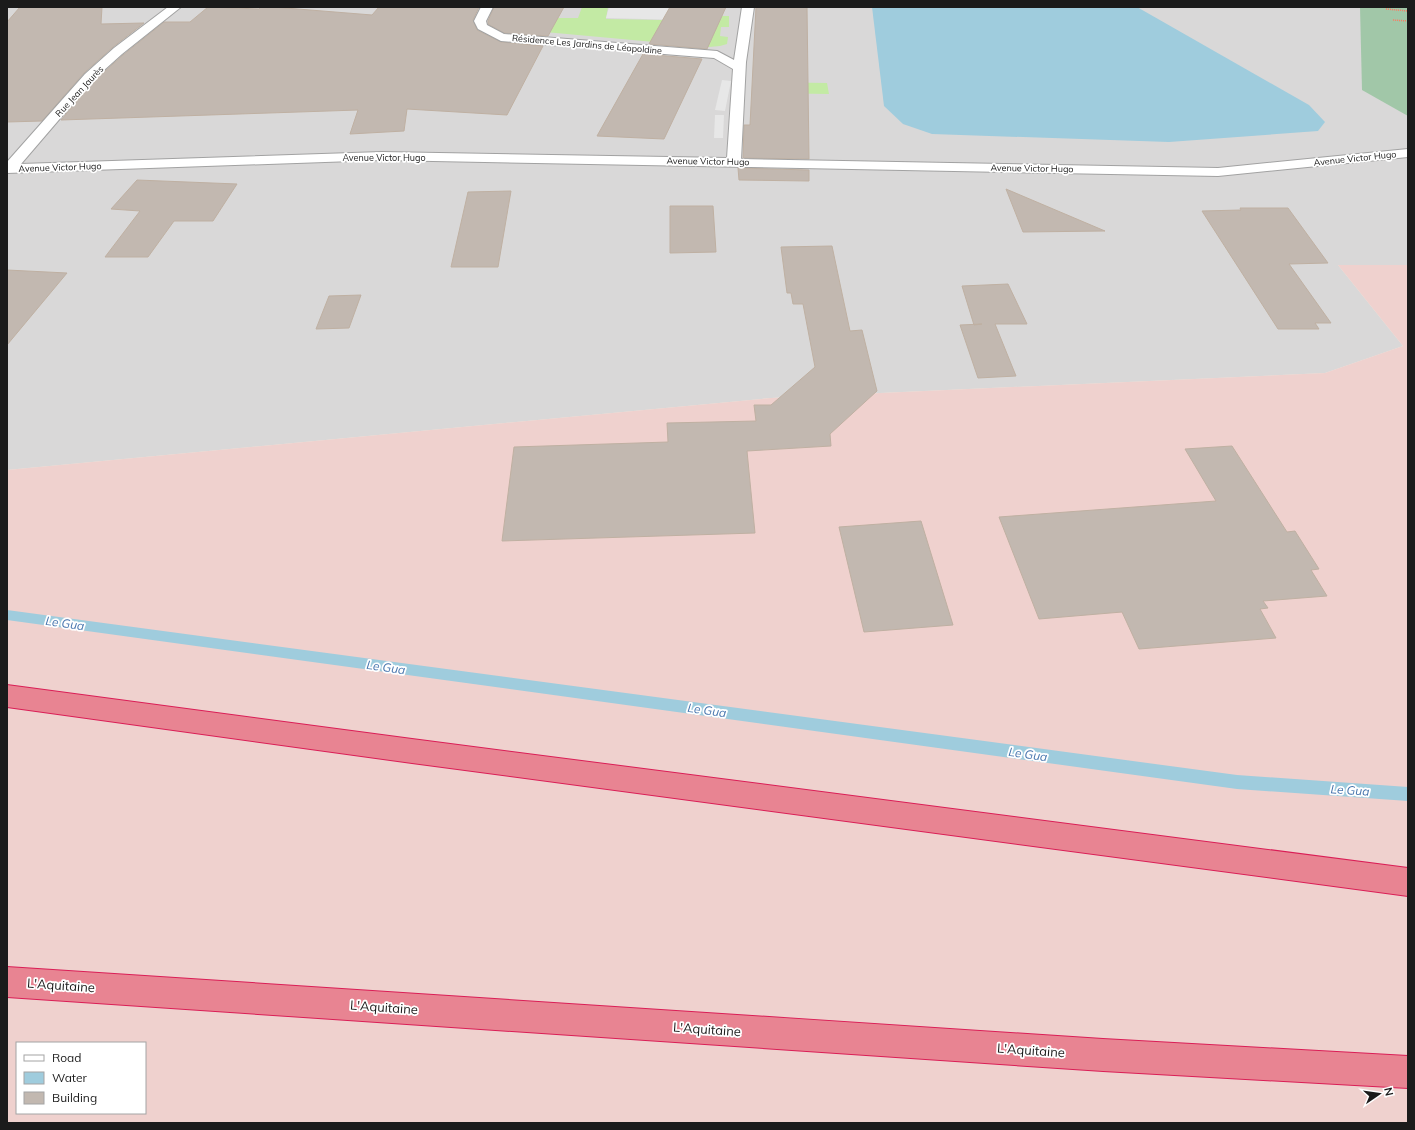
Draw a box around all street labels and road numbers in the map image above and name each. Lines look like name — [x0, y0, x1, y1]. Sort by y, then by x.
street label: Résidence Les Jardins de Léopoldine — [512, 32, 663, 56]
street label: Rue Jean Jaurès — [53, 63, 105, 119]
street label: Avenue Victor Hugo — [1313, 148, 1397, 168]
street label: Avenue Victor Hugo — [342, 152, 426, 163]
street label: Avenue Victor Hugo — [666, 155, 750, 167]
street label: Avenue Victor Hugo — [18, 160, 102, 174]
street label: Avenue Victor Hugo — [990, 162, 1074, 174]
street label: L'Aquitaine — [27, 975, 95, 995]
street label: L'Aquitaine — [350, 997, 418, 1017]
street label: L'Aquitaine — [673, 1019, 741, 1039]
street label: L'Aquitaine — [997, 1040, 1065, 1060]

